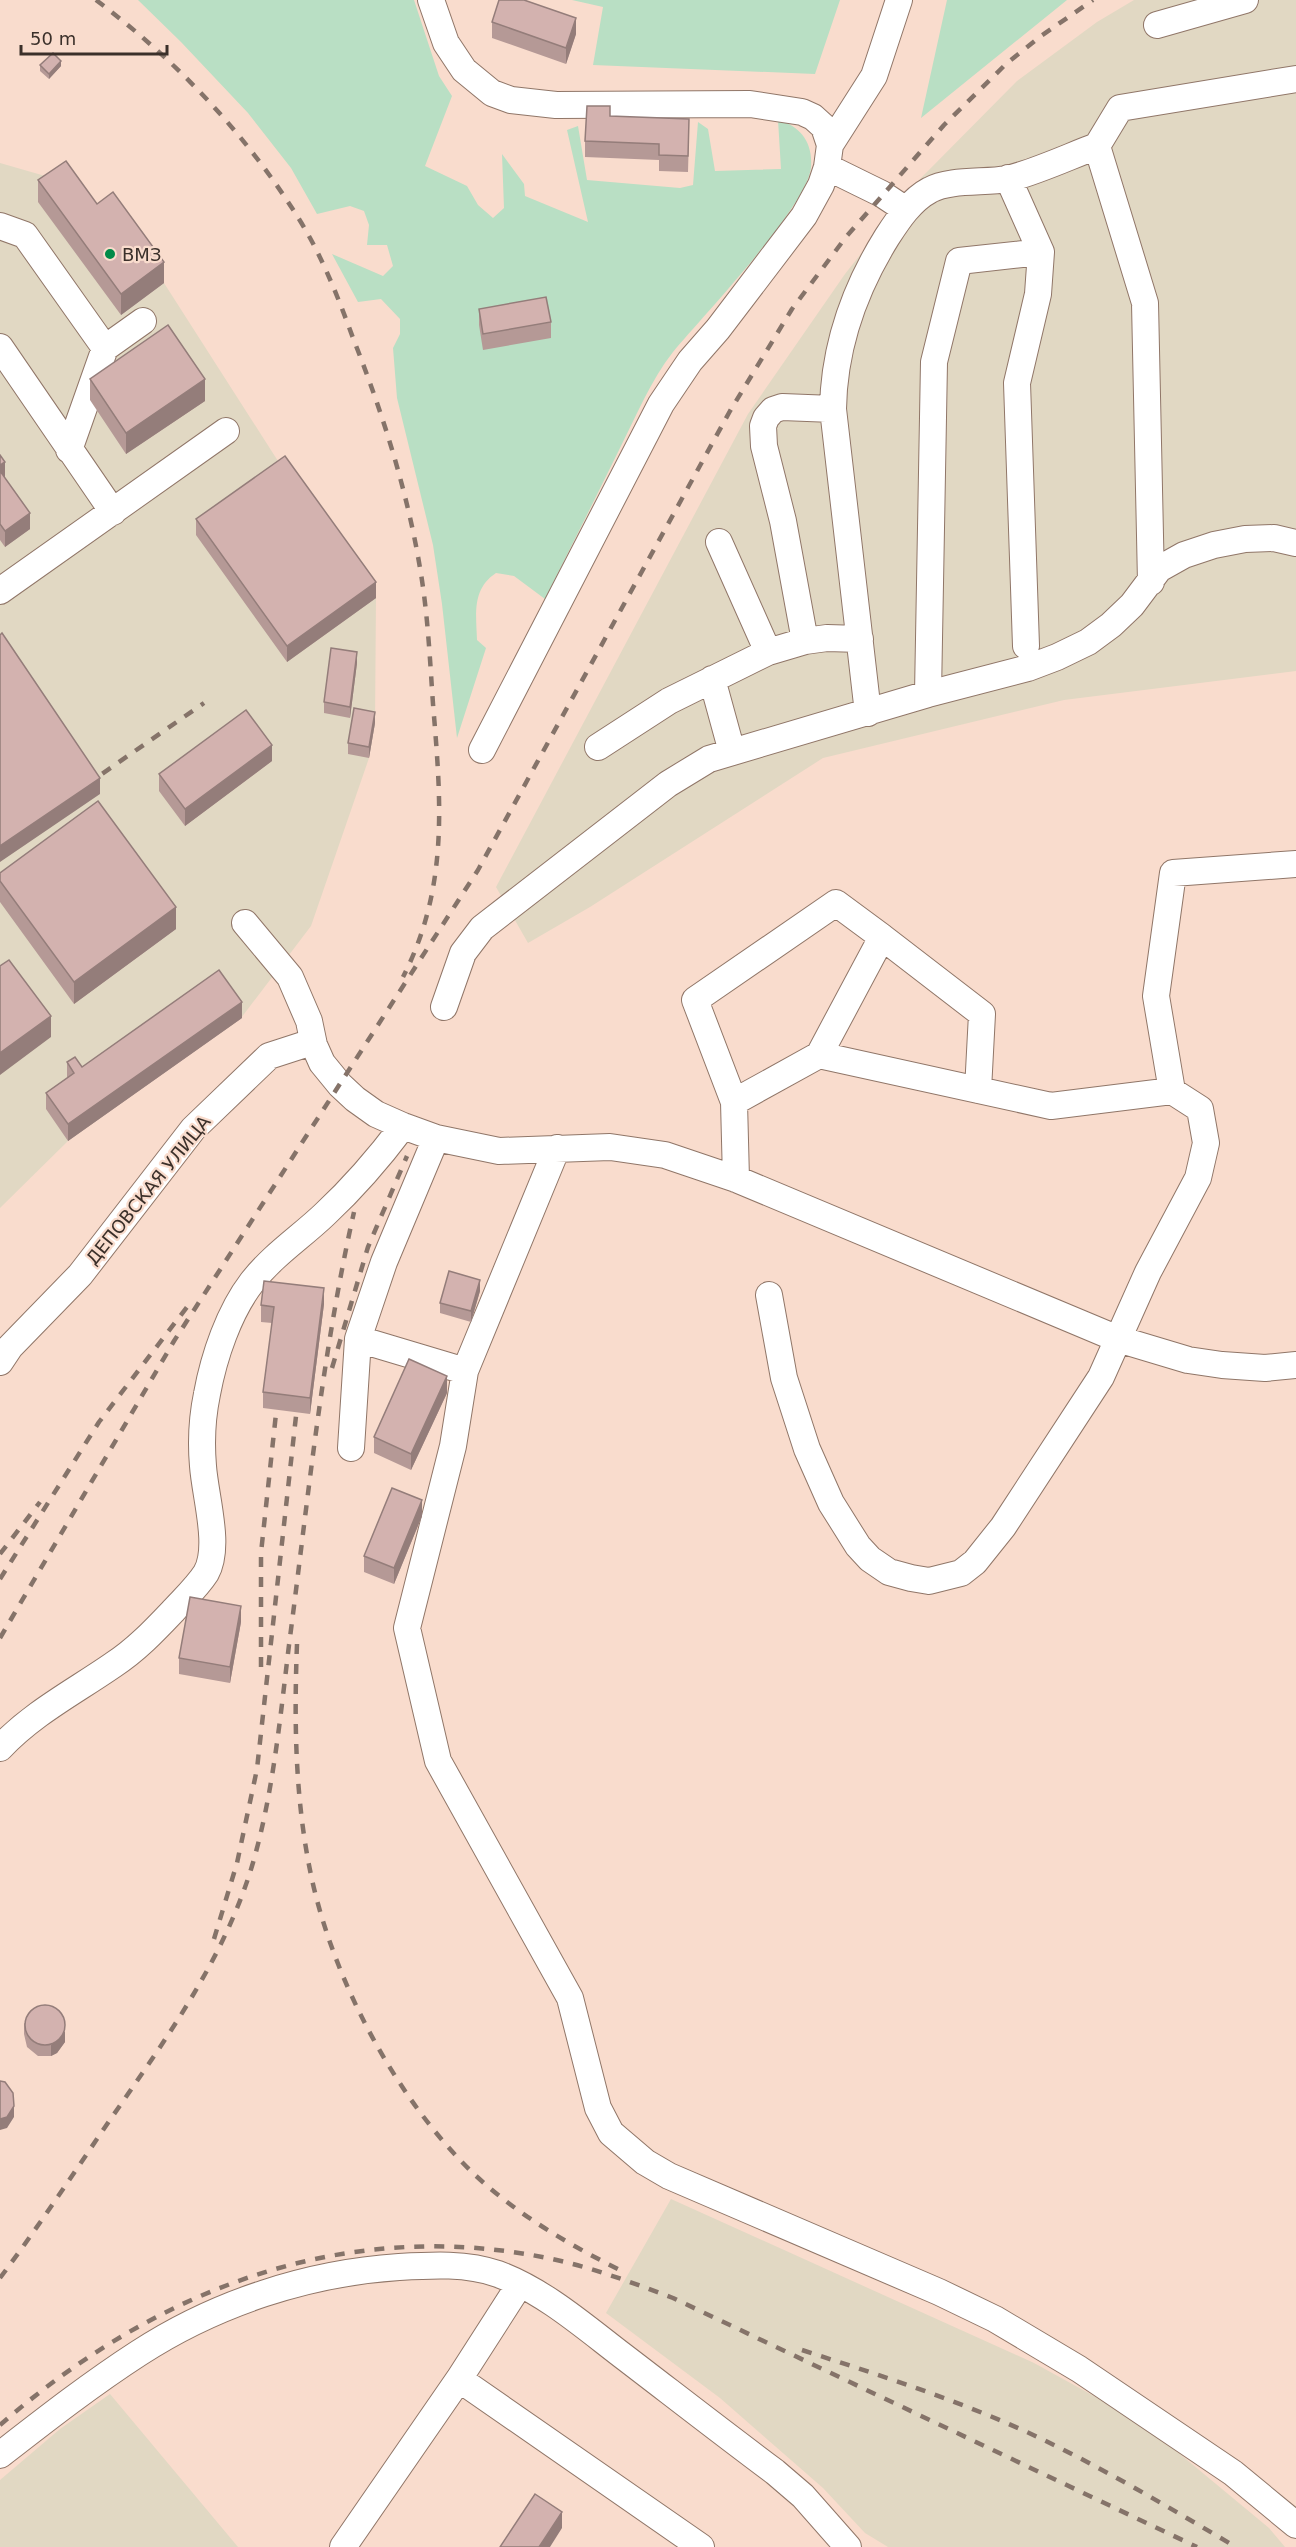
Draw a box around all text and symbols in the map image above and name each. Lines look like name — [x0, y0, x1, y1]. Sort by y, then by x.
scale bar — [21, 18, 166, 56]
text: 50 m — [30, 28, 76, 49]
place label: ВМЗ — [122, 244, 161, 265]
marker: ВМЗ — [103, 247, 117, 261]
street label: ДЕПОВСКАЯ УЛИЦА — [81, 1111, 215, 1269]

